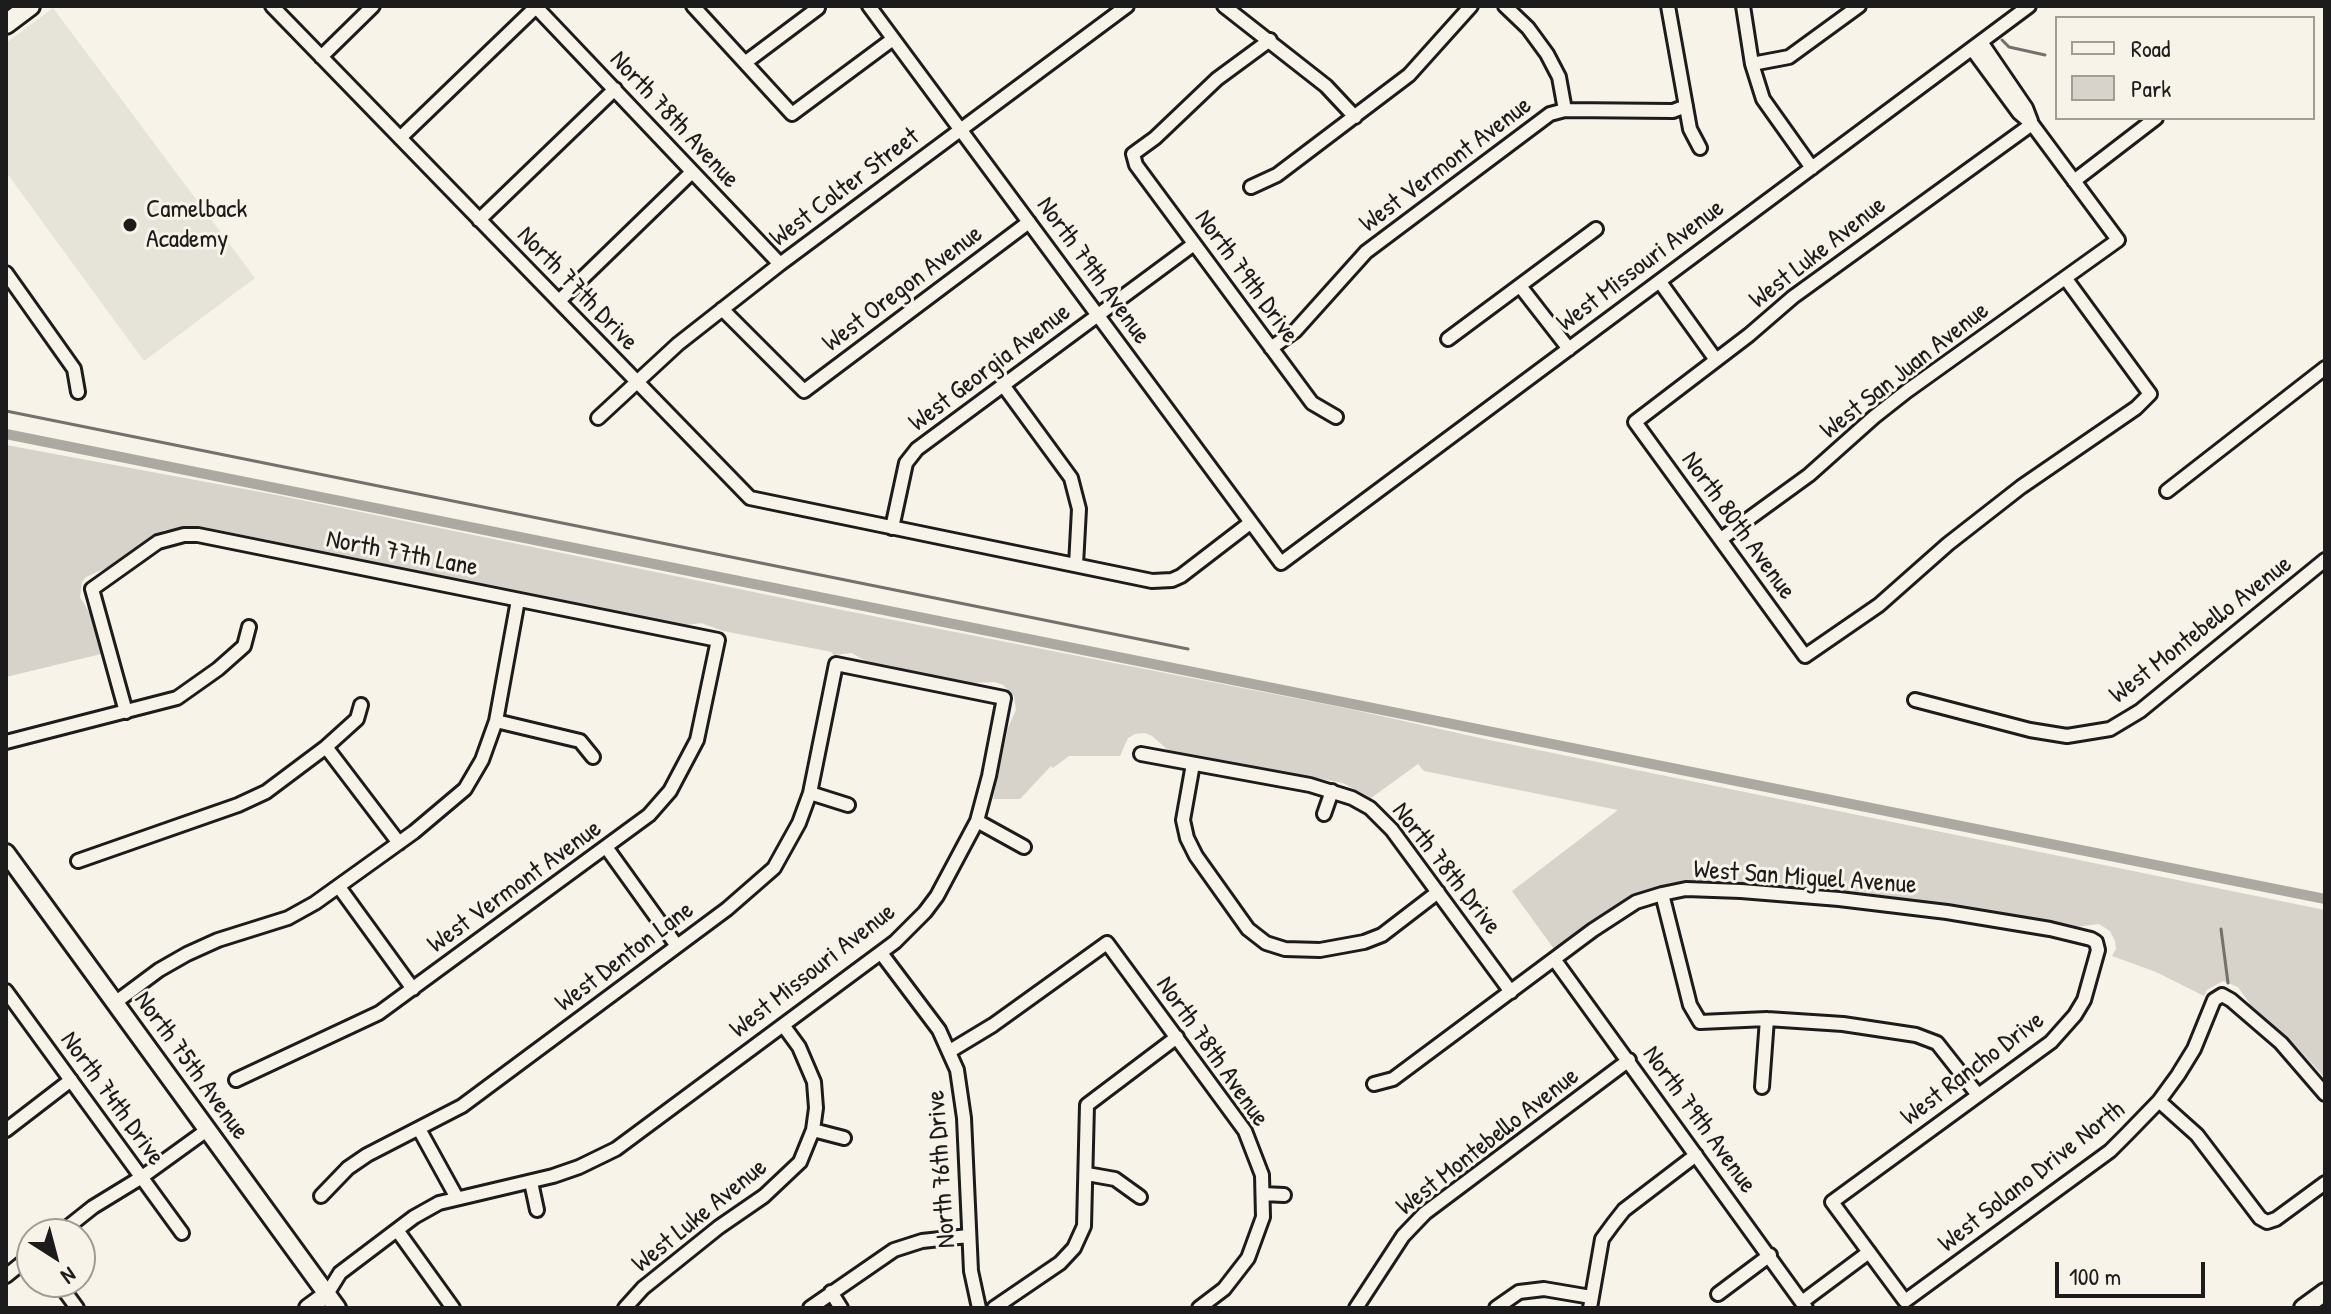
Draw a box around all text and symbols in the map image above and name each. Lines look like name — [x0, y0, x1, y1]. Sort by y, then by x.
legend — [2055, 16, 2315, 120]
text: Road — [2131, 32, 2170, 64]
street label: North 78th Avenue — [603, 45, 745, 195]
text: Park — [2131, 72, 2171, 104]
street label: West Vermont Avenue — [1354, 90, 1538, 240]
street label: West Colter Street — [764, 122, 926, 254]
street label: West Luke Avenue — [1744, 190, 1892, 316]
street label: North 79th Avenue — [1029, 191, 1157, 351]
street label: West Missouri Avenue — [1551, 193, 1731, 339]
place label: Camelback Academy — [146, 194, 247, 256]
street label: North 79th Drive — [1187, 204, 1305, 350]
marker: Camelback Academy — [121, 216, 139, 234]
street label: West Oregon Avenue — [817, 219, 989, 359]
street label: North 77th Drive — [510, 220, 644, 358]
street label: West San Juan Avenue — [1815, 296, 1995, 446]
street label: West Georgia Avenue — [903, 297, 1077, 439]
street label: North 80th Avenue — [1674, 446, 1802, 606]
street label: North 77th Lane — [324, 524, 480, 584]
street label: West Montebello Avenue — [2104, 549, 2298, 711]
street label: North 78th Drive — [1385, 797, 1507, 941]
street label: West Vermont Avenue — [422, 814, 608, 960]
street label: West San Miguel Avenue — [1692, 855, 1918, 901]
street label: West Denton Lane — [550, 895, 700, 1019]
street label: West Missouri Avenue — [724, 897, 902, 1045]
street label: North 78th Avenue — [1149, 971, 1275, 1133]
street label: North 75th Avenue — [127, 986, 255, 1146]
street label: West Rancho Drive — [1895, 1005, 2051, 1133]
street label: North 74th Drive — [53, 1026, 171, 1172]
street label: North 79th Avenue — [1635, 1040, 1763, 1200]
street label: West Montebello Avenue — [1391, 1061, 1585, 1223]
street label: North 76th Drive — [921, 1089, 963, 1249]
street label: West Solano Drive North — [1933, 1094, 2131, 1260]
street label: West Luke Avenue — [626, 1152, 774, 1280]
north arrow — [16, 1218, 96, 1298]
scale bar — [2059, 1246, 2209, 1296]
text: N — [55, 1260, 82, 1291]
text: 100 m — [2069, 1260, 2121, 1292]

